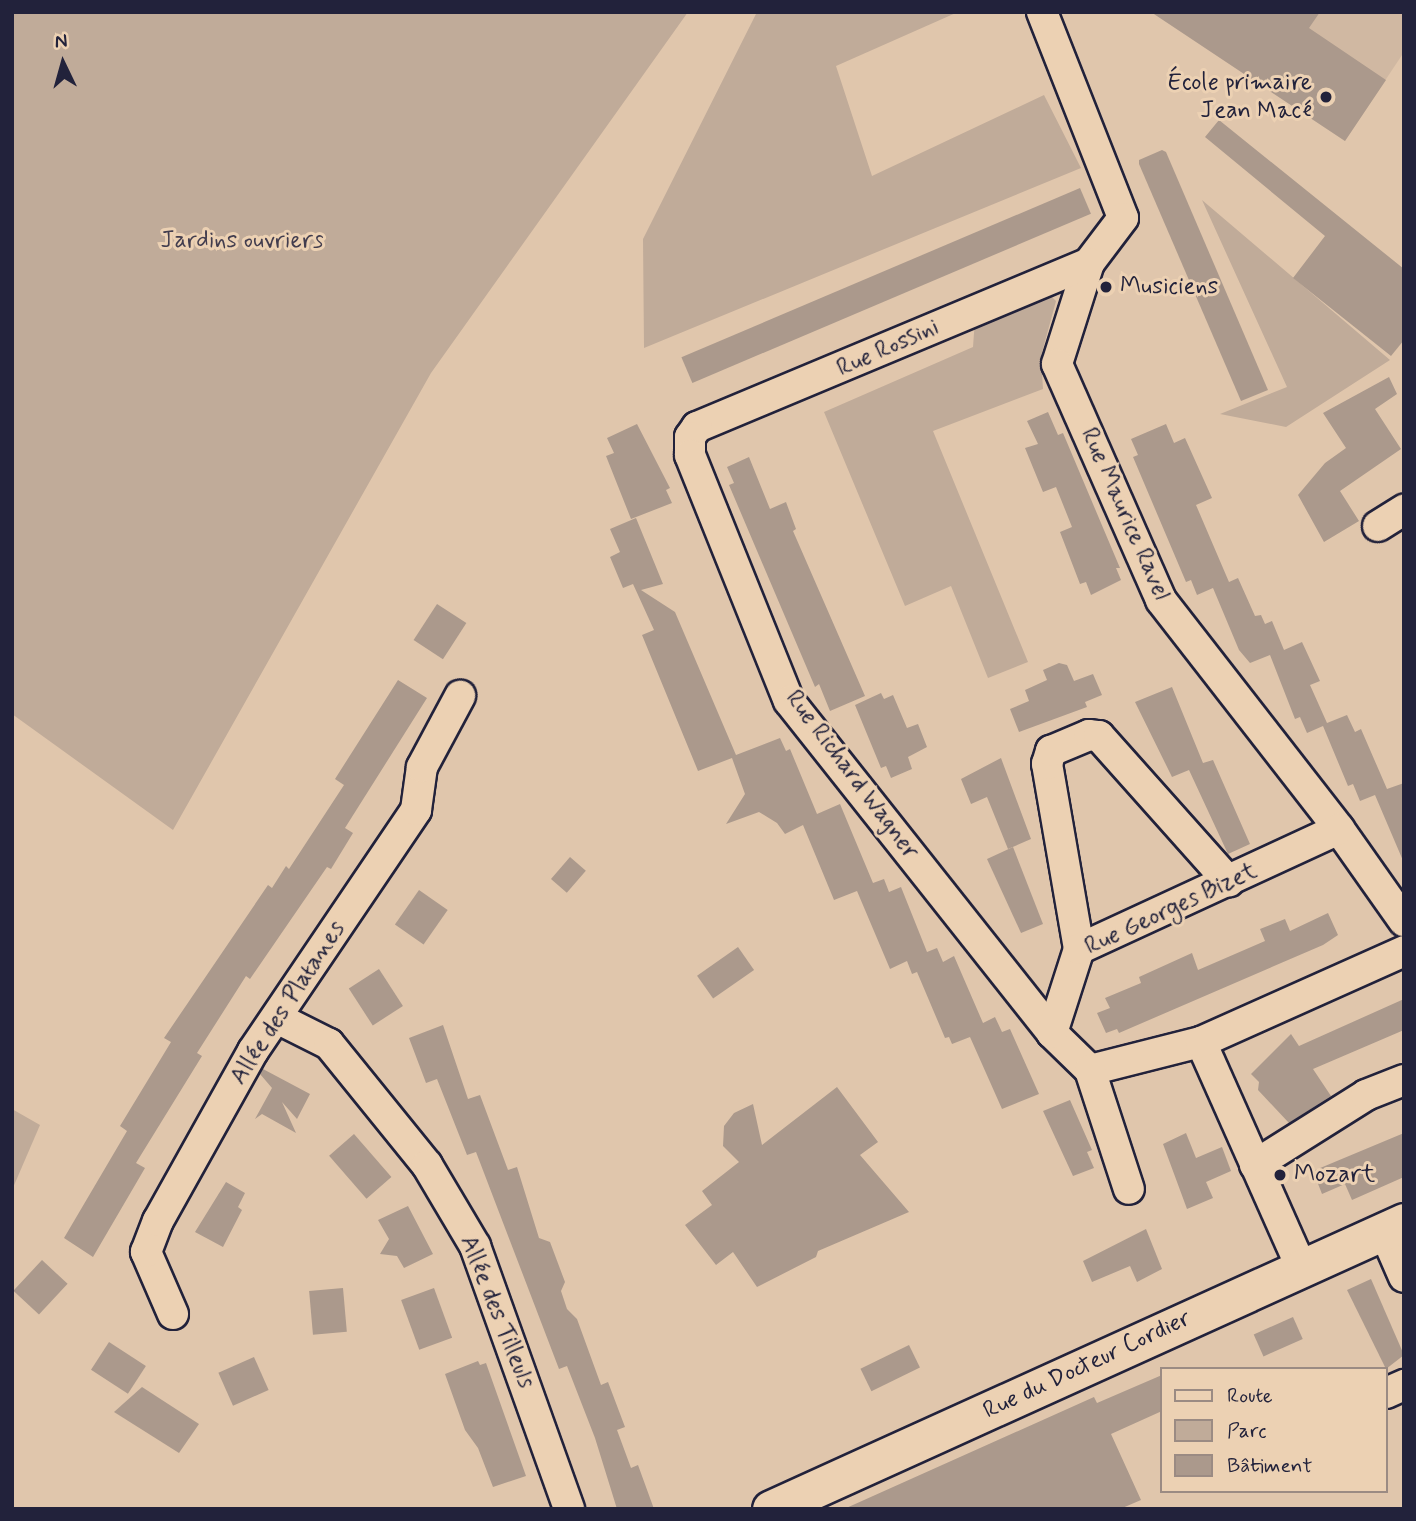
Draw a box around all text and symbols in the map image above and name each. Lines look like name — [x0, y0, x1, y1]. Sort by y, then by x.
north arrow — [28, 28, 98, 98]
text: N — [54, 29, 69, 55]
place label: École primaire Jean Macé — [1164, 69, 1312, 125]
marker: École primaire Jean Macé — [1318, 89, 1334, 105]
park label: Jardins ouvriers — [161, 227, 323, 255]
place label: Musiciens — [1120, 273, 1218, 301]
marker: Musiciens — [1098, 279, 1114, 295]
street label: Rue Rossini — [832, 313, 944, 383]
street label: Rue Maurice Ravel — [1075, 425, 1175, 603]
street label: Rue Richard Wagner — [777, 682, 927, 868]
street label: Rue Georges Bizet — [1081, 857, 1261, 961]
street label: Allée des Platanes — [226, 918, 350, 1088]
place label: Mozart — [1294, 1161, 1375, 1189]
marker: Mozart — [1272, 1167, 1288, 1183]
street label: Allée des Tilleuls — [453, 1230, 541, 1394]
street label: Rue du Docteur Cordier — [977, 1304, 1197, 1426]
legend — [1160, 1367, 1388, 1493]
text: Route — [1227, 1382, 1273, 1410]
text: Parc — [1227, 1417, 1267, 1445]
text: Bâtiment — [1227, 1452, 1312, 1480]

